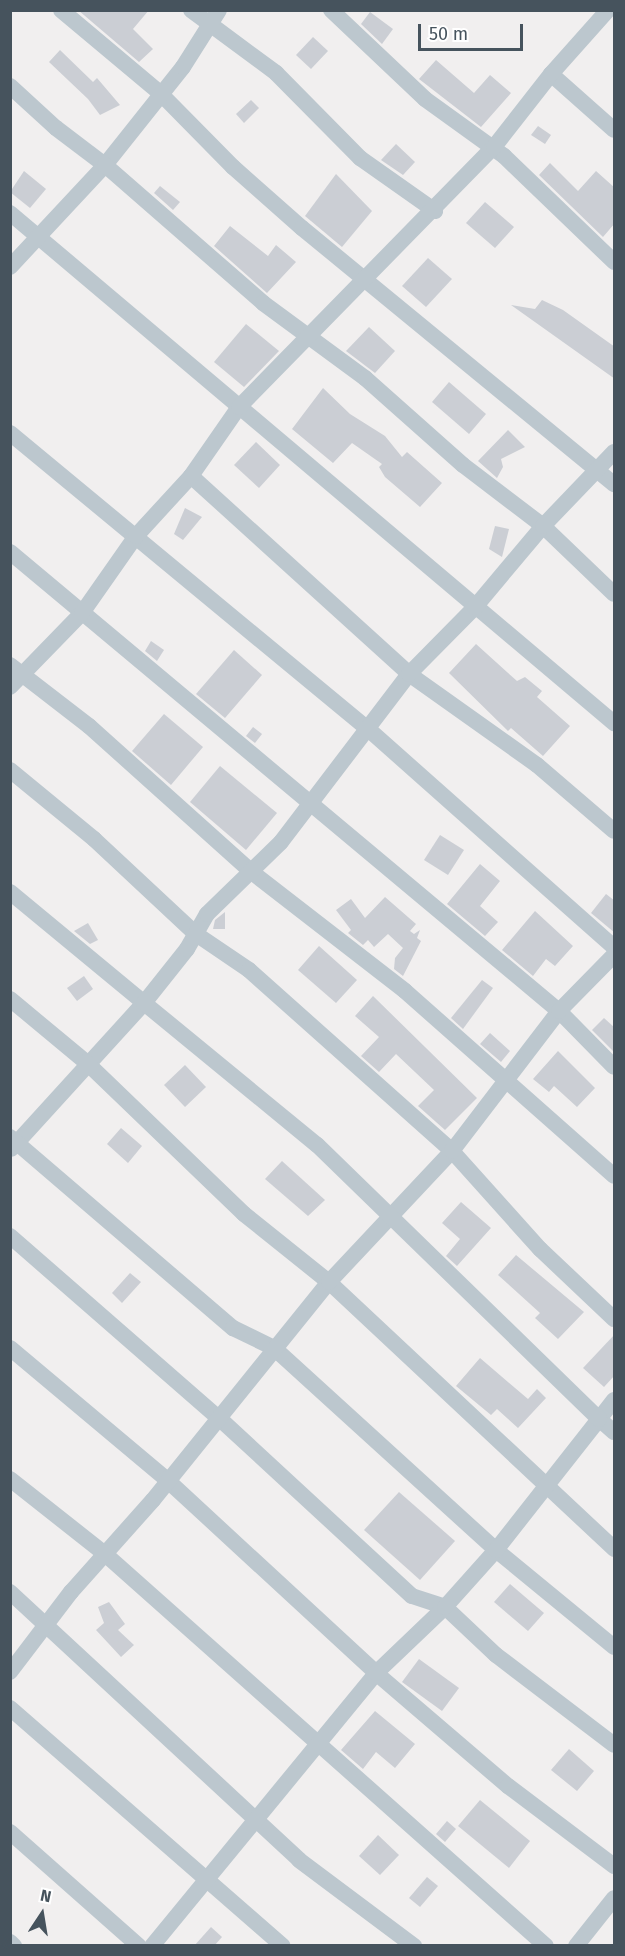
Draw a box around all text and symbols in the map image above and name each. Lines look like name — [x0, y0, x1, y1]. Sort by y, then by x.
scale bar — [421, 12, 526, 50]
text: 50 m — [429, 23, 468, 45]
north arrow — [12, 1884, 72, 1944]
text: N — [39, 1886, 53, 1906]

